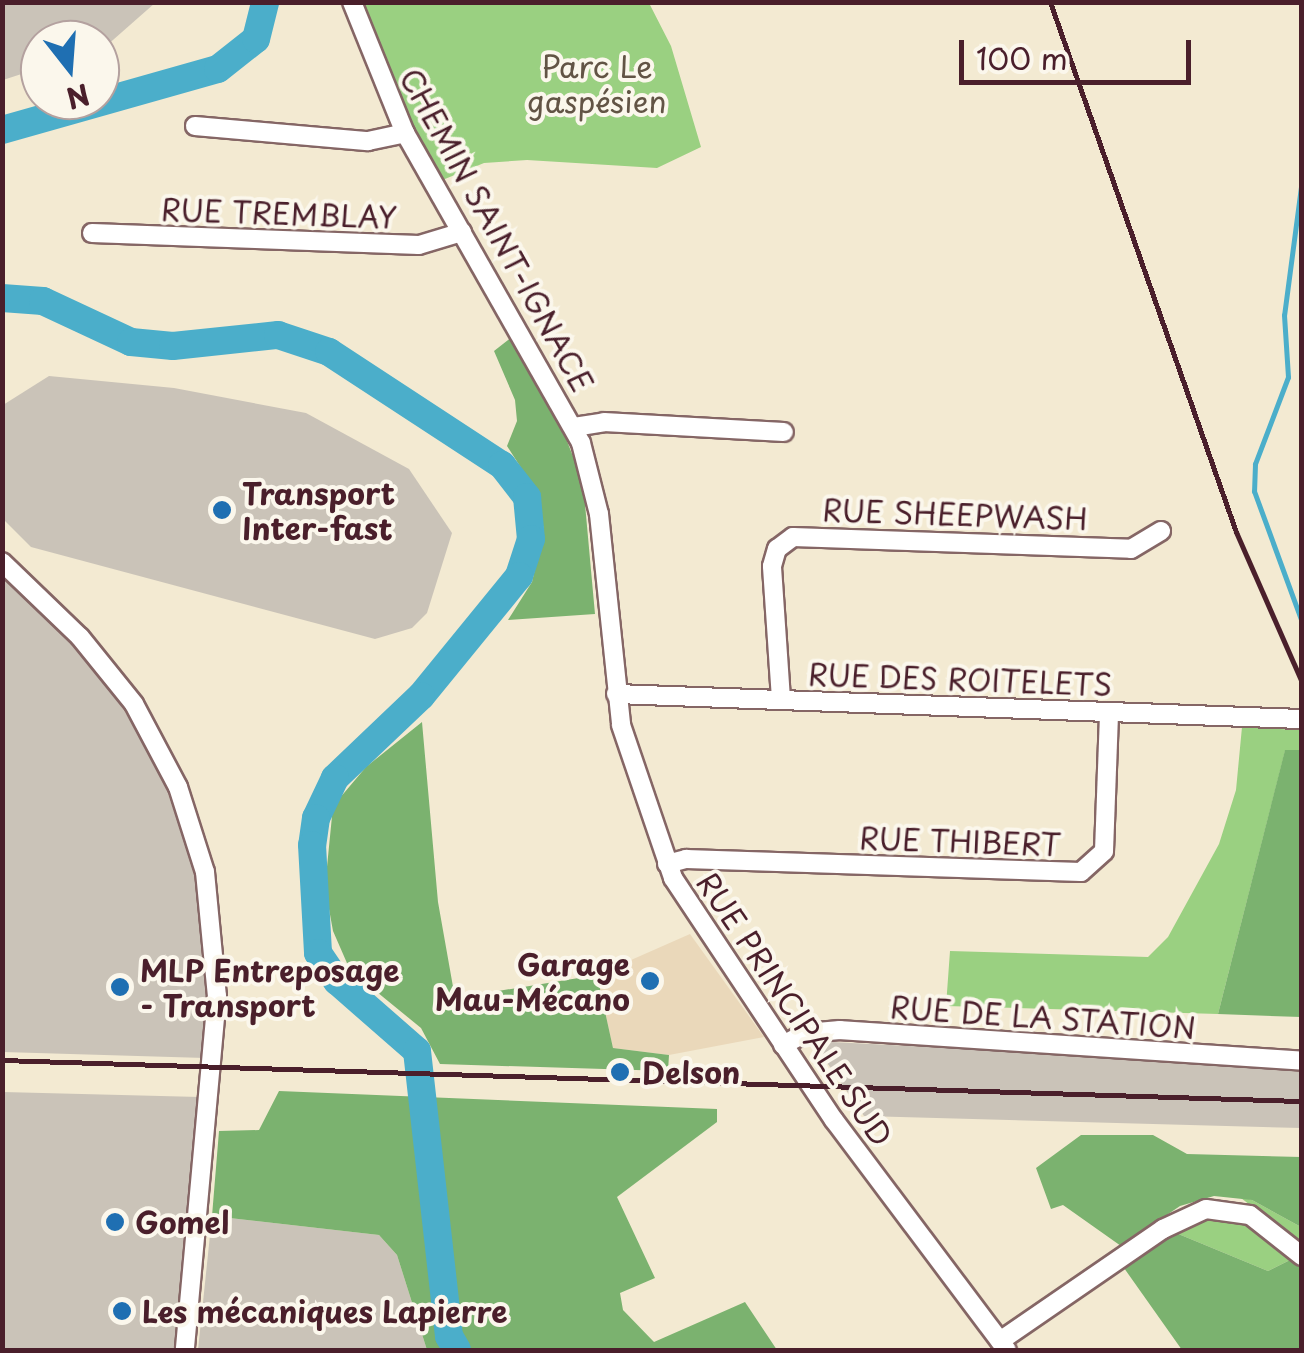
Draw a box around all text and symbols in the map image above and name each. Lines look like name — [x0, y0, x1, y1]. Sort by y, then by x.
north arrow — [20, 20, 120, 120]
scale bar — [964, 20, 1196, 82]
text: 100 m — [976, 35, 1068, 80]
park label: Parc Le gaspésien — [527, 48, 667, 118]
street label: CHEMIN SAINT-IGNACE — [392, 61, 602, 399]
text: N — [61, 73, 95, 121]
street label: RUE TREMBLAY — [159, 191, 399, 235]
place label: Transport Inter-fast — [242, 475, 395, 546]
street label: RUE SHEEPWASH — [821, 491, 1089, 537]
marker: Transport Inter-fast — [211, 499, 233, 521]
street label: RUE DES ROITELETS — [805, 656, 1115, 702]
street label: RUE THIBERT — [856, 819, 1064, 863]
street label: RUE PRINCIPALE SUD — [689, 863, 901, 1155]
place label: Garage Mau-Mécano — [435, 946, 630, 1016]
place label: MLP Entreposage - Transport — [140, 952, 403, 1022]
marker: Garage Mau-Mécano — [639, 970, 661, 992]
marker: MLP Entreposage - Transport — [109, 976, 131, 998]
street label: RUE DE LA STATION — [887, 988, 1199, 1046]
place label: Delson — [642, 1054, 740, 1090]
marker: Delson — [607, 1059, 633, 1085]
place label: Gomel — [135, 1204, 229, 1240]
marker: Gomel — [104, 1211, 126, 1233]
place label: Les mécaniques Lapierre — [142, 1293, 511, 1329]
marker: Les mécaniques Lapierre — [111, 1300, 133, 1322]

